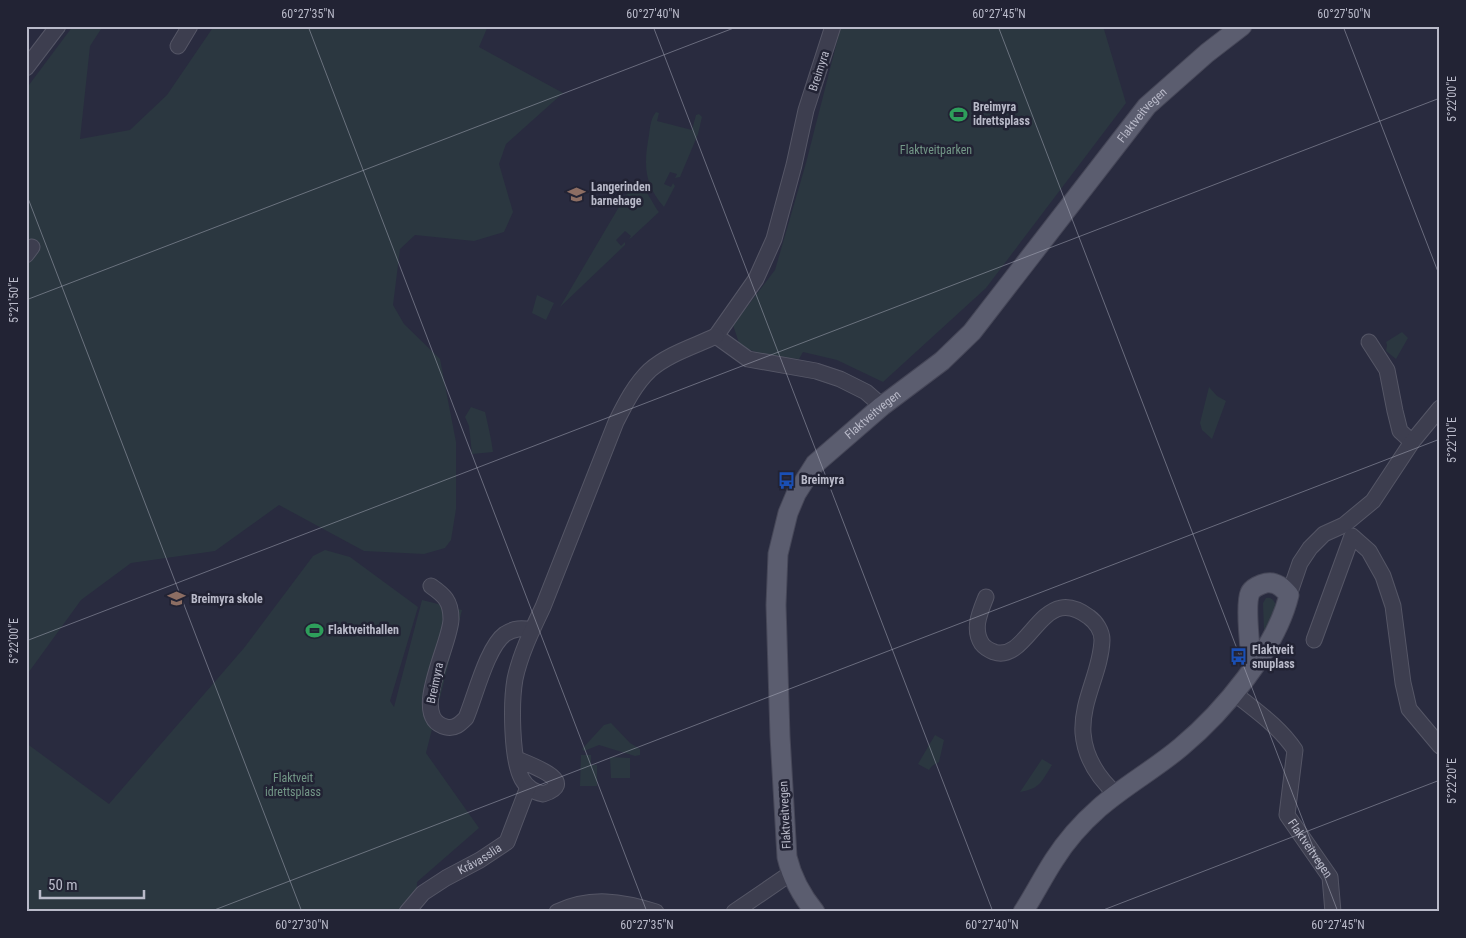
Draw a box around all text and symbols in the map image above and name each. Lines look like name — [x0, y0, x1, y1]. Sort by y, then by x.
text: 60°27'35"N — [281, 7, 335, 21]
text: 60°27'40"N — [626, 7, 680, 21]
text: 60°27'45"N — [972, 7, 1026, 21]
text: 60°27'50"N — [1317, 7, 1371, 21]
street label: Breimyra — [806, 49, 832, 93]
text: 5°22'00"E — [1445, 76, 1459, 122]
street label: Flaktveitvegen — [1114, 85, 1170, 145]
place label: Breimyra idrettsplass — [973, 100, 1030, 128]
sports icon: Breimyra idrettsplass — [949, 104, 969, 124]
park label: Flaktveitparken — [900, 143, 972, 157]
place label: Langerinden barnehage — [591, 180, 651, 208]
school or university icon: Langerinden barnehage — [567, 184, 587, 204]
text: 5°21'50"E — [7, 277, 21, 323]
street label: Flaktveitvegen — [842, 387, 904, 442]
text: 5°22'10"E — [1445, 417, 1459, 463]
bus stop icon: Breimyra — [777, 470, 797, 490]
place label: Breimyra — [801, 473, 844, 487]
school or university icon: Breimyra skole — [167, 589, 187, 609]
place label: Breimyra skole — [191, 592, 263, 606]
text: 5°22'00"E — [7, 618, 21, 664]
sports icon: Flaktveithallen — [304, 620, 324, 640]
place label: Flaktveithallen — [328, 623, 399, 637]
place label: Flaktveit snuplass — [1252, 643, 1295, 671]
bus stop icon: Flaktveit snuplass — [1228, 647, 1248, 667]
street label: Breimyra — [424, 661, 446, 705]
text: 5°22'20"E — [1445, 758, 1459, 804]
park label: Flaktveit idrettsplass — [265, 771, 321, 799]
street label: Flaktveitvegen — [776, 780, 794, 849]
street label: Flaktveitvegen — [1285, 816, 1336, 881]
street label: Kråvasslia — [455, 840, 505, 877]
scale bar — [40, 868, 144, 900]
text: 50 m — [48, 876, 78, 894]
text: 60°27'30"N — [275, 918, 329, 932]
text: 60°27'35"N — [620, 918, 674, 932]
text: 60°27'40"N — [965, 918, 1019, 932]
text: 60°27'45"N — [1311, 918, 1365, 932]

